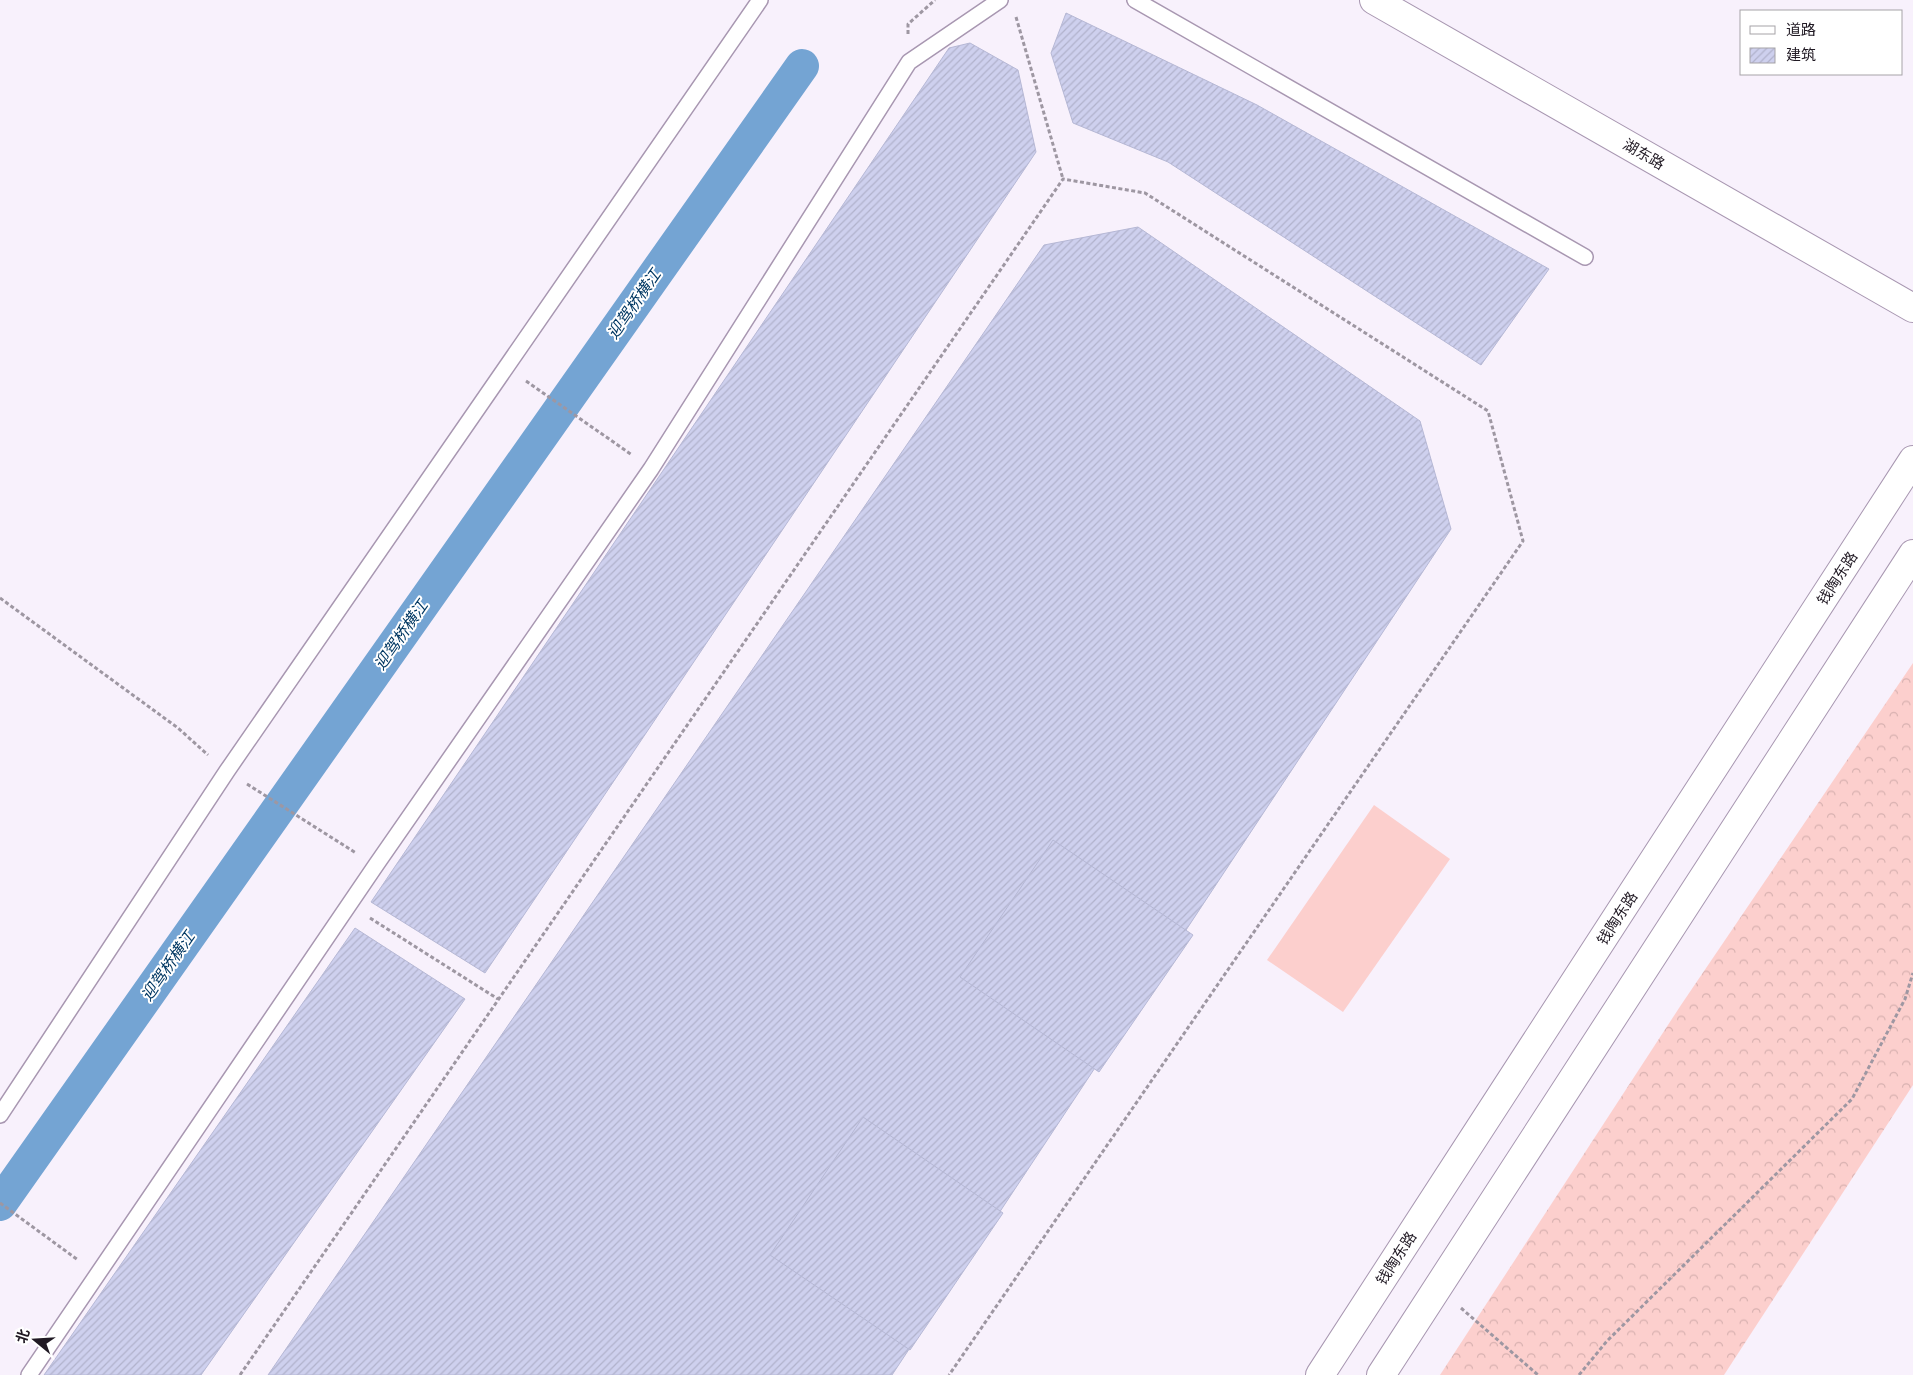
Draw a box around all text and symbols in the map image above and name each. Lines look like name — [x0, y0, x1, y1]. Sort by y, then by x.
legend — [1740, 10, 1903, 75]
text: 道路 — [1786, 19, 1816, 40]
text: 建筑 — [1786, 44, 1816, 65]
street label: 湖东路 — [1619, 134, 1669, 174]
water label: 迎驾桥横江 — [602, 263, 668, 343]
street label: 钱陶东路 — [1812, 547, 1862, 609]
water label: 迎驾桥横江 — [369, 594, 435, 674]
street label: 钱陶东路 — [1592, 887, 1642, 949]
water label: 迎驾桥横江 — [136, 925, 202, 1005]
street label: 钱陶东路 — [1371, 1227, 1421, 1289]
north arrow — [10, 1315, 60, 1365]
text: 北 — [11, 1326, 34, 1346]

